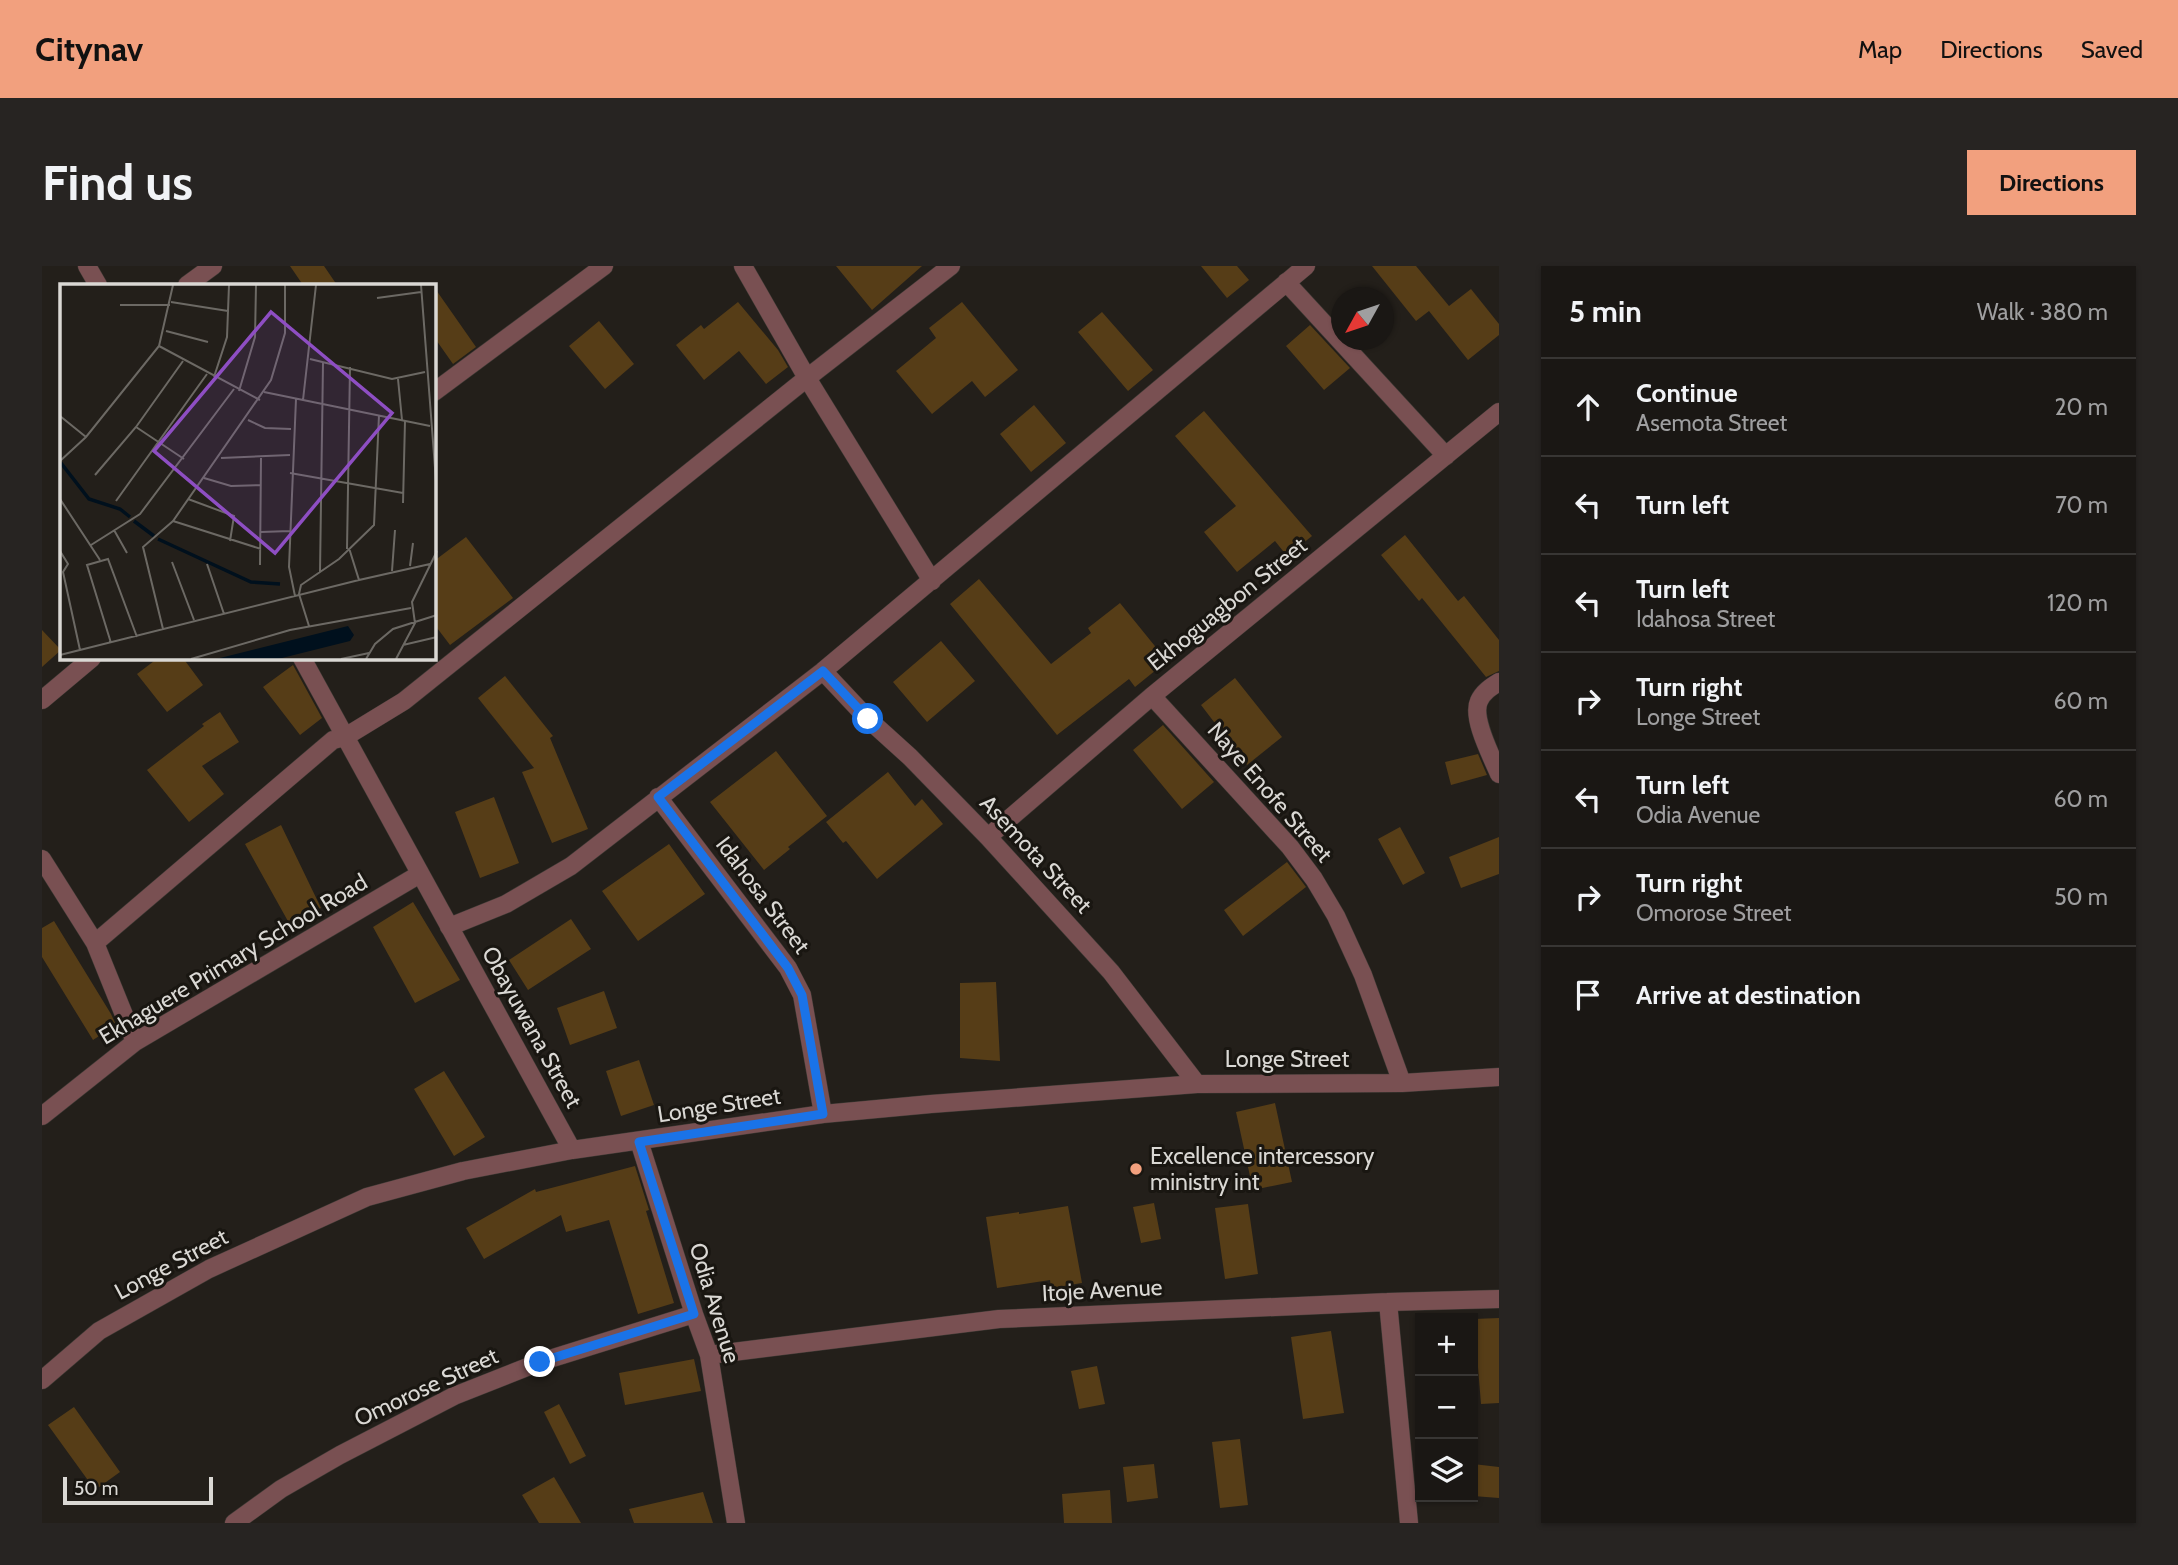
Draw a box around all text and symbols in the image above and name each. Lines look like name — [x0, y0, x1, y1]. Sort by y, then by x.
text: Citynav — [35, 29, 143, 69]
text: Map — [1858, 35, 1902, 64]
text: Directions — [1940, 35, 2043, 64]
text: Saved — [2081, 35, 2143, 64]
button: Directions — [1967, 150, 2136, 215]
text: Find us — [42, 153, 193, 212]
inset map — [60, 284, 436, 660]
north arrow — [1331, 287, 1394, 350]
text: 5 min — [1569, 293, 1642, 330]
text: Walk · 380 m — [1977, 298, 2108, 326]
text: Continue — [1636, 377, 1738, 409]
icon: ahead — [1569, 388, 1607, 426]
text: 20 m — [2055, 393, 2108, 421]
text: Asemota Street — [1636, 409, 1787, 437]
icon: left — [1569, 486, 1607, 524]
text: Turn left — [1636, 489, 1729, 521]
text: 70 m — [2055, 491, 2108, 519]
street label: Ekhoguagbon Street — [1142, 531, 1312, 677]
text: Turn left — [1636, 573, 1729, 605]
icon: left — [1569, 584, 1607, 622]
text: 120 m — [2047, 589, 2108, 617]
text: Idahosa Street — [1636, 605, 1775, 633]
text: Turn right — [1636, 671, 1742, 703]
icon: right — [1569, 682, 1607, 720]
text: 60 m — [2054, 687, 2108, 715]
route start — [852, 703, 883, 734]
text: Longe Street — [1636, 703, 1760, 731]
street label: Naye Enofe Street — [1202, 716, 1339, 868]
text: Turn left — [1636, 769, 1729, 801]
icon: left — [1569, 780, 1607, 818]
text: 60 m — [2054, 785, 2108, 813]
street label: Asemota Street — [974, 789, 1098, 919]
text: Odia Avenue — [1636, 801, 1760, 829]
street label: Idahosa Street — [710, 831, 816, 959]
text: Turn right — [1636, 867, 1742, 899]
street label: Ekhaguere Primary School Road — [94, 868, 372, 1050]
icon: right — [1569, 878, 1607, 916]
text: 50 m — [2054, 883, 2108, 911]
text: Omorose Street — [1636, 899, 1792, 927]
street label: Obayuwana Street — [476, 941, 588, 1113]
icon: arrive — [1569, 976, 1607, 1014]
text: Arrive at destination — [1636, 979, 1861, 1011]
street label: Longe Street — [1225, 1045, 1349, 1073]
street label: Longe Street — [655, 1081, 783, 1129]
place label: Excellence intercessory ministry int — [1150, 1142, 1375, 1196]
marker: Excellence intercessory ministry int — [1128, 1161, 1144, 1177]
street label: Longe Street — [110, 1222, 233, 1306]
street label: Odia Avenue — [683, 1239, 747, 1367]
street label: Itoje Avenue — [1041, 1273, 1163, 1307]
map controls — [1415, 1313, 1478, 1502]
button: + — [1415, 1313, 1478, 1376]
street label: Omorose Street — [350, 1341, 503, 1433]
route end — [524, 1346, 555, 1377]
button: − — [1415, 1376, 1478, 1439]
button: layers — [1415, 1439, 1478, 1502]
scale bar — [63, 1474, 214, 1506]
text: 50 m — [74, 1477, 118, 1500]

